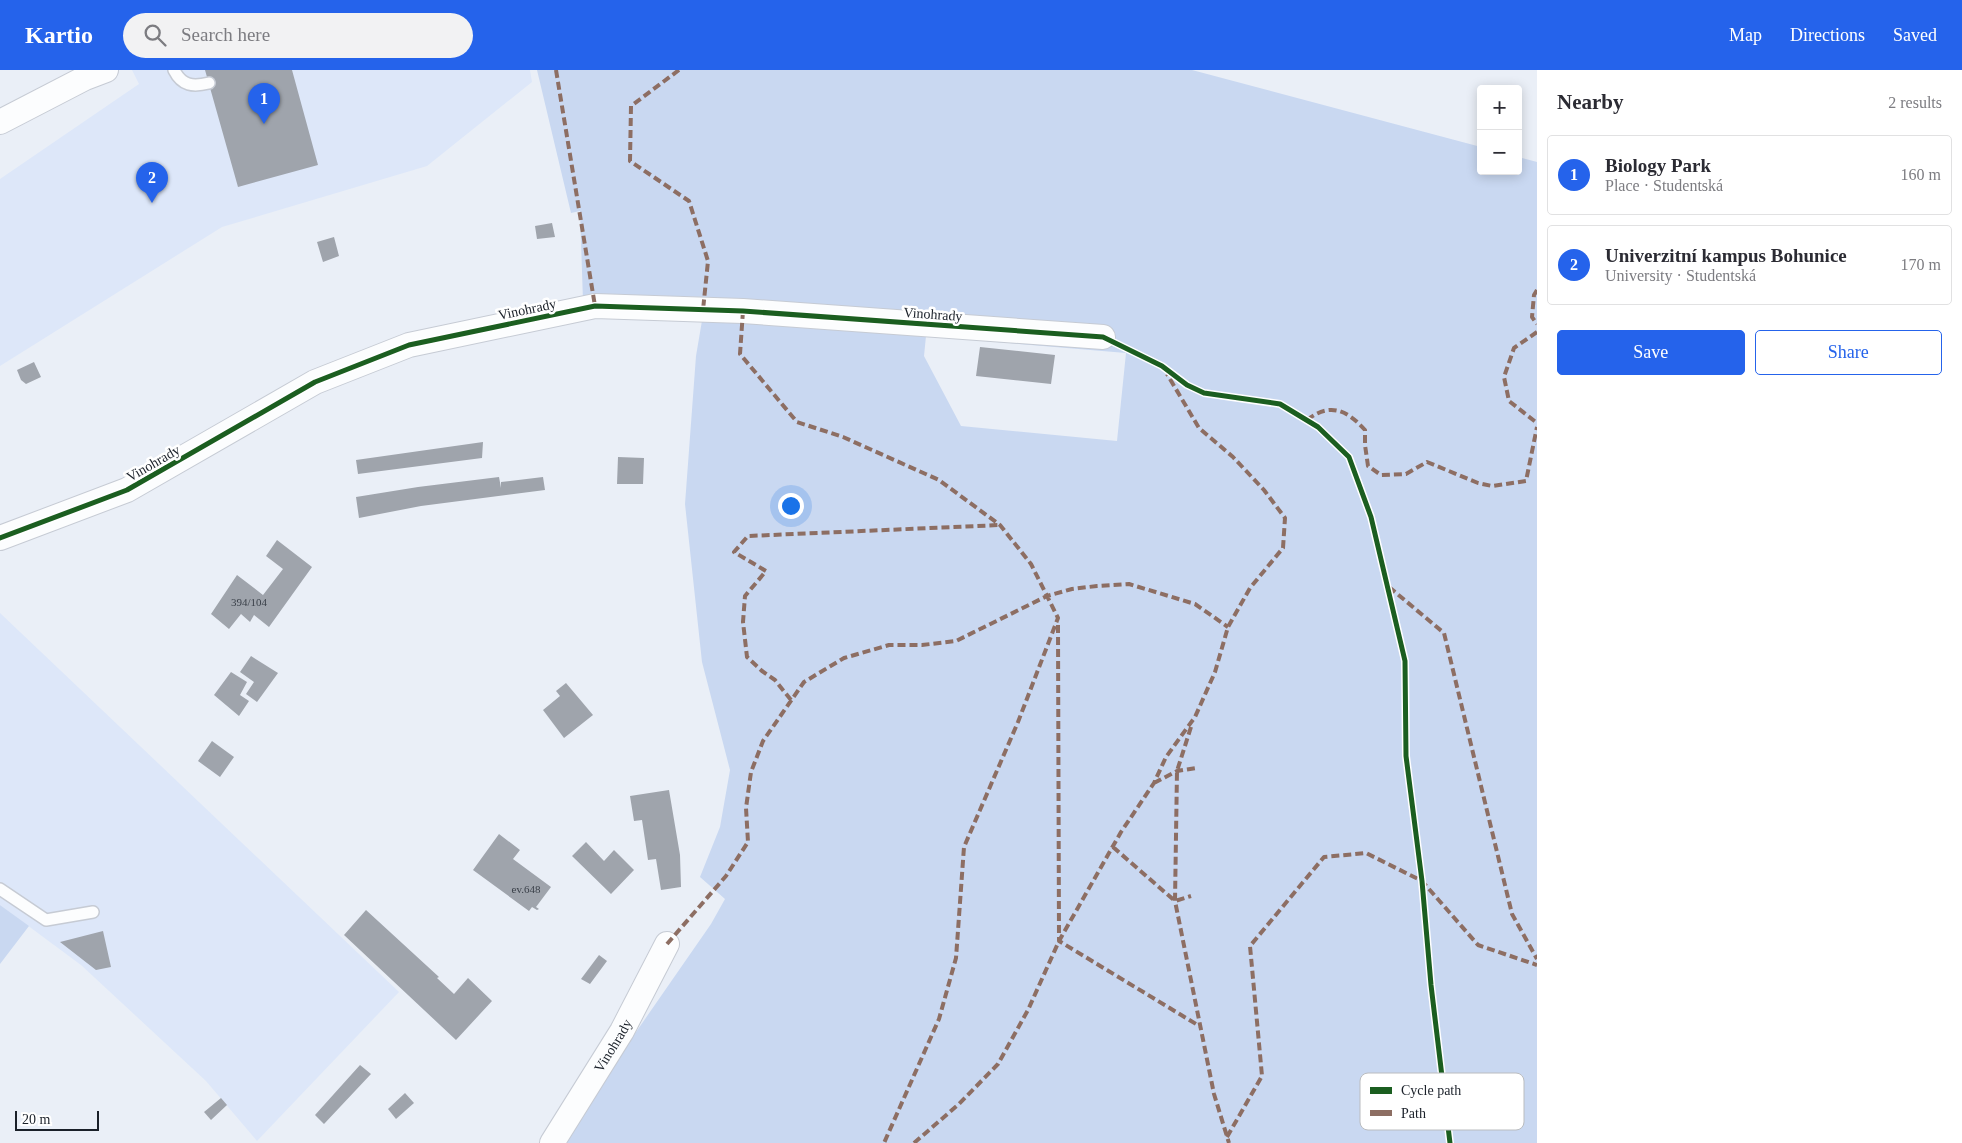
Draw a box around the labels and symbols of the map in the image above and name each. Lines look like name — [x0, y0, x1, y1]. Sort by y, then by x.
pin: 1 — [248, 83, 280, 124]
pin: 2 — [136, 162, 168, 203]
street label: Vinohrady — [497, 296, 558, 323]
street label: Vinohrady — [903, 305, 963, 324]
street label: Vinohrady — [124, 442, 183, 485]
your location — [778, 493, 804, 519]
house number: 394/104 — [231, 596, 268, 608]
house number: ev.648 — [512, 883, 541, 895]
street label: Vinohrady — [591, 1017, 635, 1075]
legend — [1360, 1073, 1524, 1130]
text: Cycle path — [1401, 1083, 1461, 1098]
text: Path — [1401, 1106, 1426, 1121]
scale bar — [15, 1108, 99, 1131]

